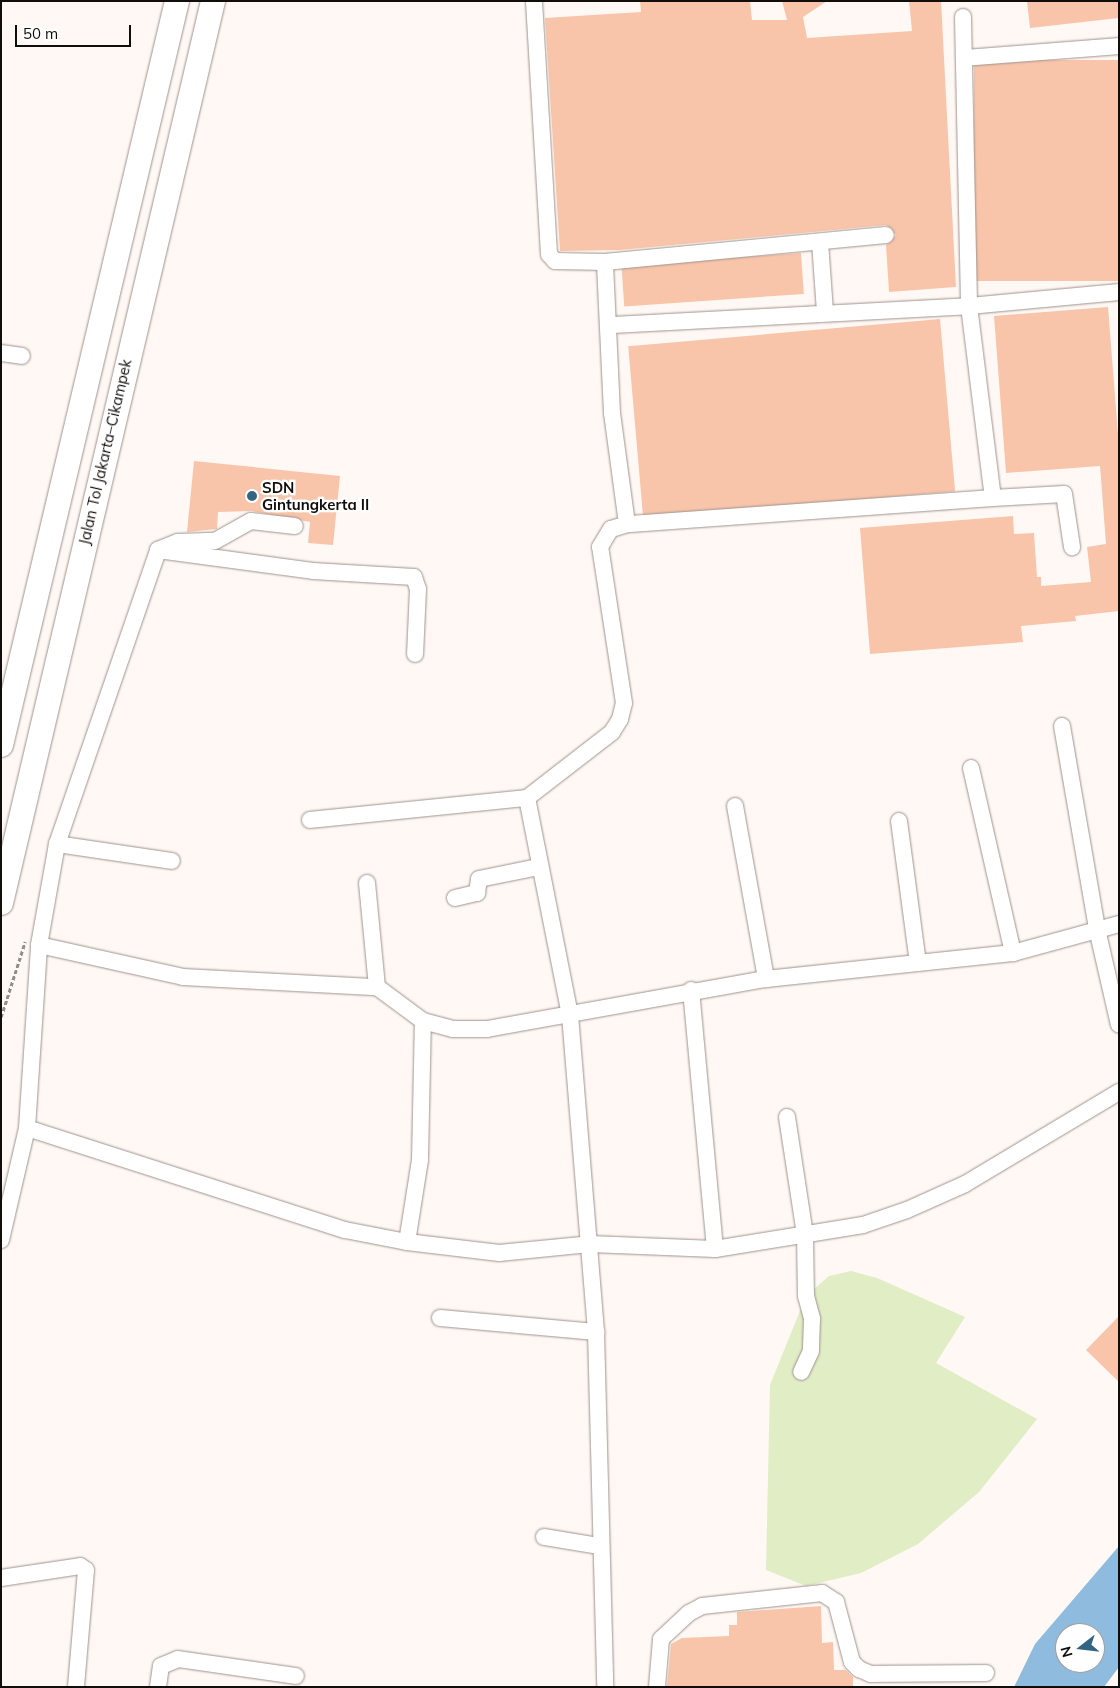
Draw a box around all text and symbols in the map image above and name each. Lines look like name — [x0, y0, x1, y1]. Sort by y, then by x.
scale bar — [18, 15, 134, 47]
text: 50 m — [23, 24, 58, 43]
street label: Jalan Tol Jakarta–Cikampek — [75, 357, 135, 547]
place label: SDN Gintungkerta II — [262, 478, 369, 513]
marker: SDN Gintungkerta II — [246, 490, 258, 502]
north arrow — [1055, 1623, 1105, 1673]
text: N — [1056, 1644, 1077, 1659]

